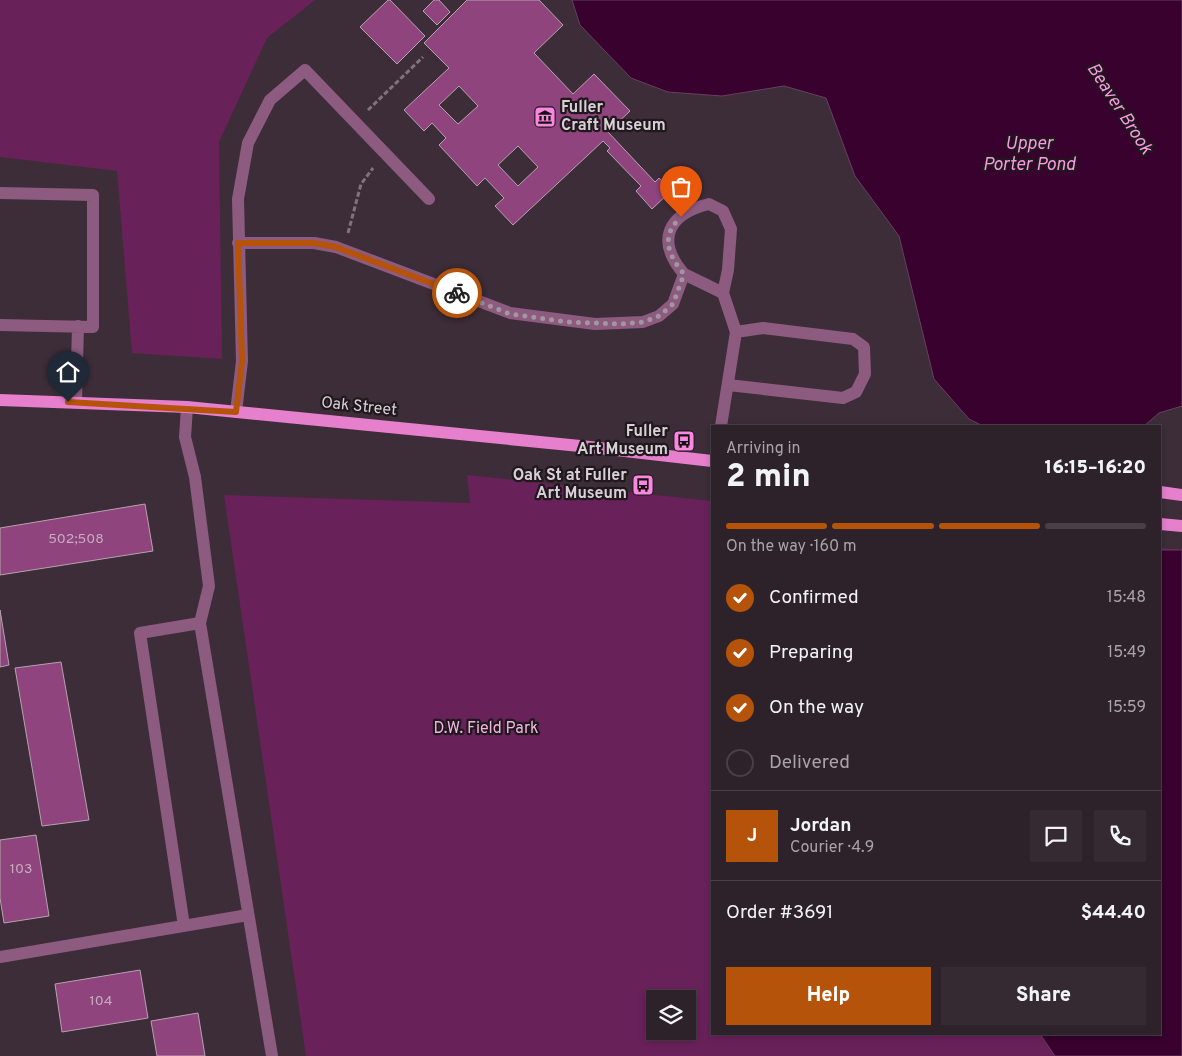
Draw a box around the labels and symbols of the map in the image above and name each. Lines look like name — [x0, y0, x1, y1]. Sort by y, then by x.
water label: Beaver Brook — [1081, 59, 1158, 160]
place label: Fuller Craft Museum — [561, 98, 666, 136]
museum icon: Fuller Craft Museum — [533, 105, 557, 129]
water label: Upper Porter Pond — [983, 133, 1077, 177]
pin — [660, 166, 702, 217]
courier — [432, 268, 482, 318]
pin — [47, 351, 89, 402]
street label: Oak Street — [320, 393, 398, 421]
place label: Fuller Art Museum — [577, 422, 668, 460]
bus stop icon: Fuller Art Museum — [672, 429, 696, 453]
place label: Oak St at Fuller Art Museum — [513, 466, 627, 504]
bus stop icon: Oak St at Fuller Art Museum — [631, 473, 655, 497]
house number: 502;508 — [48, 531, 104, 548]
park label: D.W. Field Park — [433, 719, 539, 739]
house number: 103 — [10, 861, 32, 878]
house number: 104 — [90, 993, 112, 1010]

